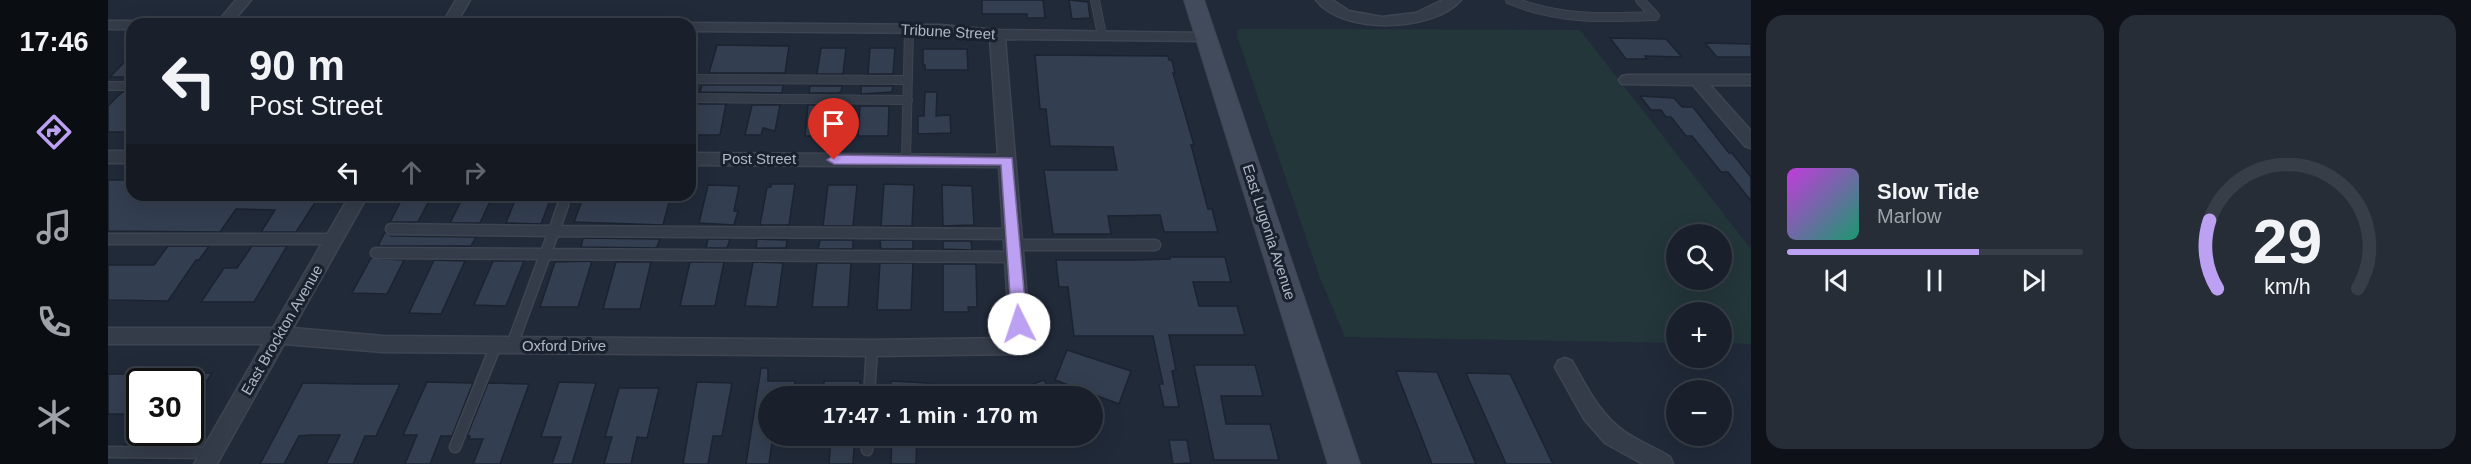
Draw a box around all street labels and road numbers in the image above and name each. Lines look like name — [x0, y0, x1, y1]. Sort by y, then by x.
street label: Tribune Street — [900, 21, 996, 43]
street label: Post Street — [722, 150, 797, 167]
street label: East Lugonia Avenue — [1240, 162, 1299, 302]
street label: East Brockton Avenue — [237, 262, 326, 398]
street label: Oxford Drive — [522, 337, 606, 354]

